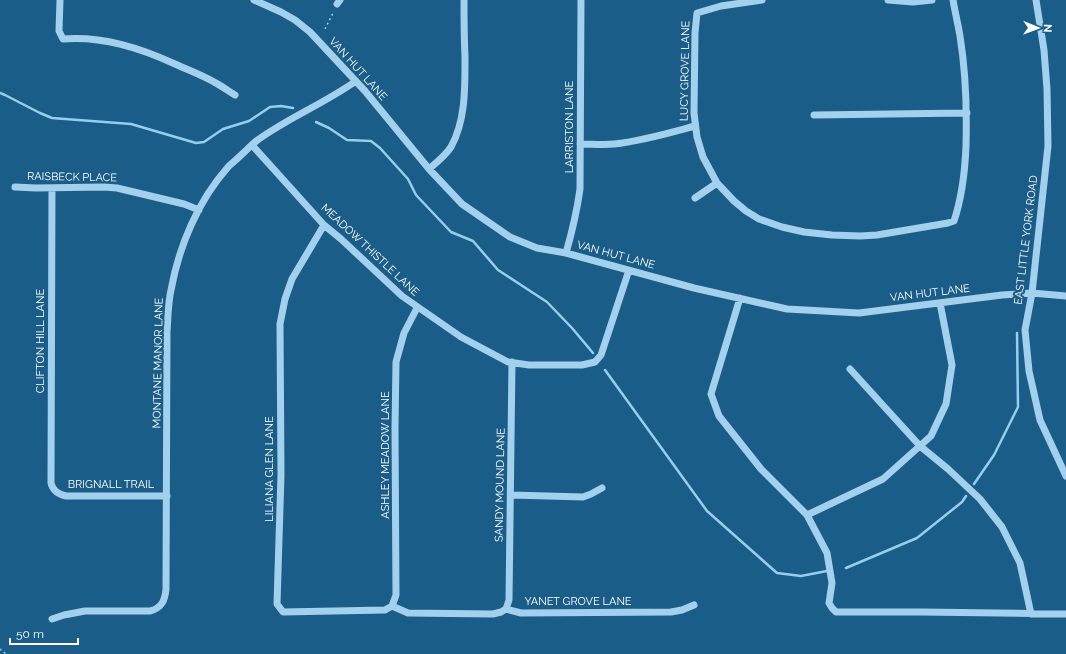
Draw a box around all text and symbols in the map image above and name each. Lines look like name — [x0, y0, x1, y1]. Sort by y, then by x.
north arrow — [1018, 8, 1058, 48]
street label: LUCY GROVE LANE — [678, 20, 692, 121]
text: N — [1041, 24, 1054, 32]
street label: VAN HUT LANE — [326, 35, 390, 103]
street label: LARRISTON LANE — [563, 80, 576, 173]
street label: RAISBECK PLACE — [27, 170, 117, 184]
street label: EAST LITTLE YORK ROAD — [1012, 174, 1040, 305]
street label: MEADOW THISTLE LANE — [318, 201, 422, 299]
street label: VAN HUT LANE — [576, 238, 657, 272]
street label: VAN HUT LANE — [889, 282, 971, 304]
street label: CLIFTON HILL LANE — [34, 289, 47, 393]
street label: MONTANE MANOR LANE — [150, 297, 166, 428]
street label: ASHLEY MEADOW LANE — [379, 391, 392, 519]
street label: LILIANA GLEN LANE — [263, 416, 276, 522]
street label: SANDY MOUND LANE — [493, 428, 507, 542]
street label: BRIGNALL TRAIL — [68, 478, 155, 491]
street label: YANET GROVE LANE — [524, 595, 632, 608]
scale bar — [10, 620, 78, 646]
text: 50 m — [16, 627, 44, 641]

